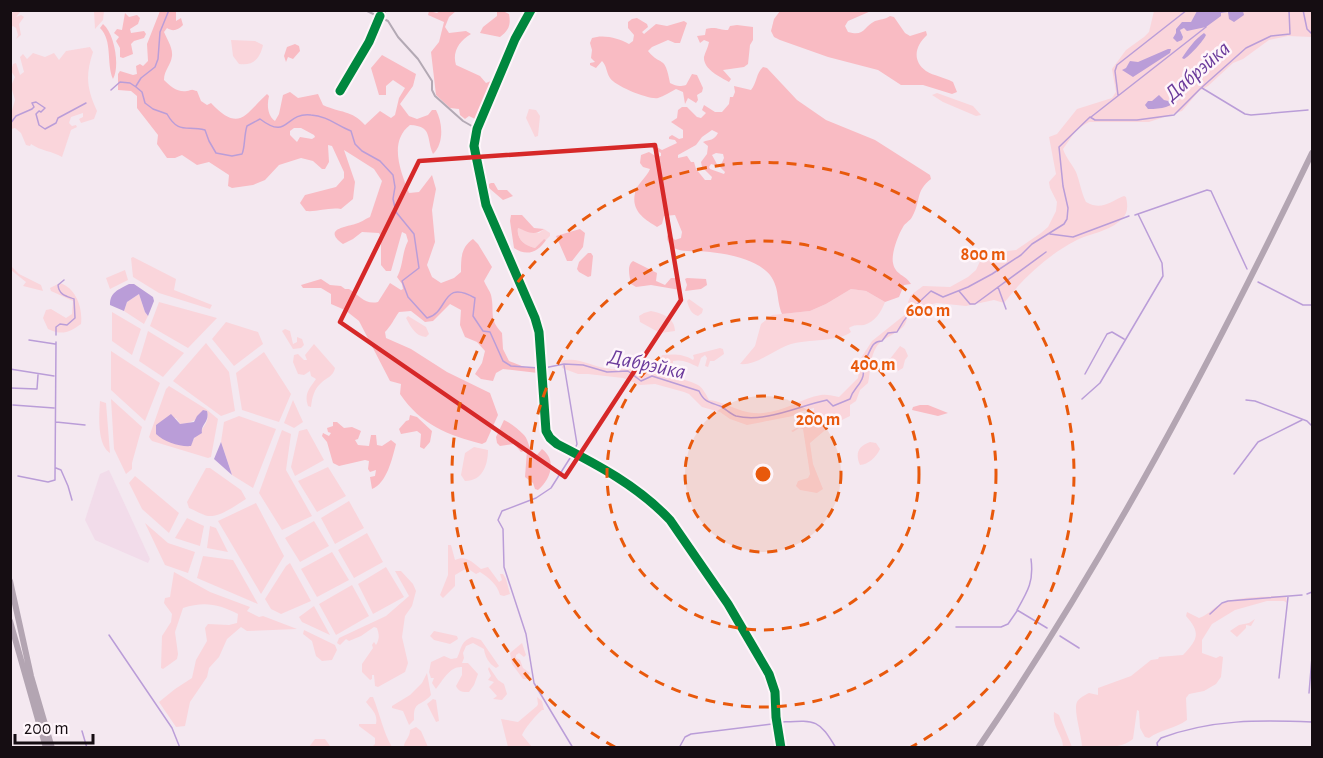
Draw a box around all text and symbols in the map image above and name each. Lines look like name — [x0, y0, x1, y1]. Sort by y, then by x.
water label: Дабрэйка — [1159, 37, 1235, 107]
text: 800 m — [961, 246, 1005, 264]
text: 600 m — [906, 302, 950, 320]
water label: Дабрэйка — [605, 345, 688, 384]
text: 400 m — [850, 356, 896, 374]
text: 200 m — [796, 411, 840, 429]
centre of rings — [753, 464, 773, 484]
scale bar — [15, 707, 93, 745]
text: 200 m — [24, 720, 69, 738]

